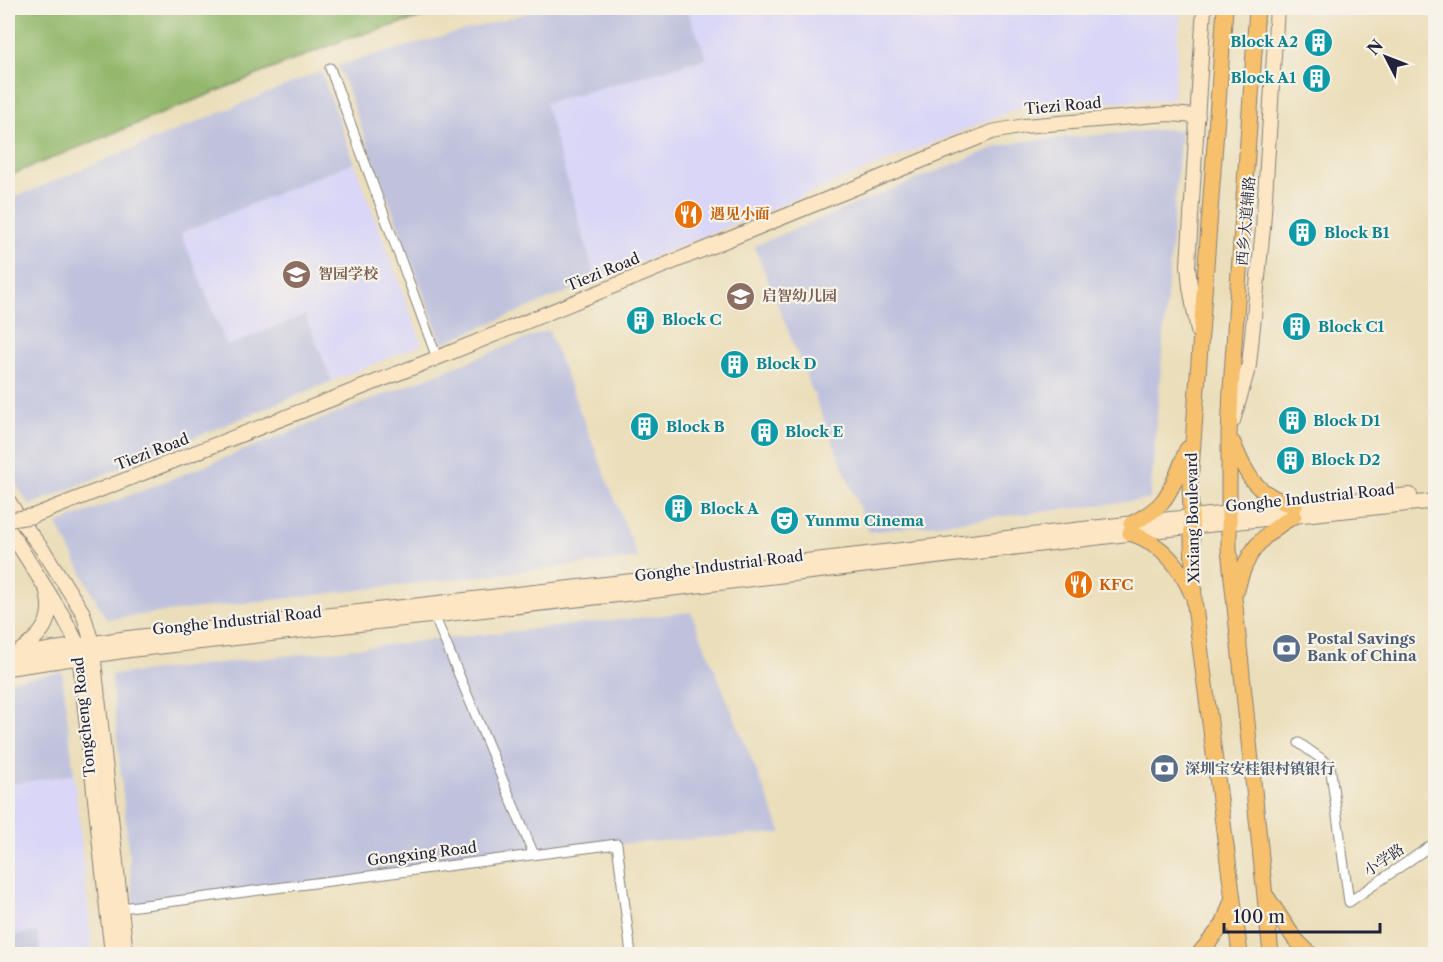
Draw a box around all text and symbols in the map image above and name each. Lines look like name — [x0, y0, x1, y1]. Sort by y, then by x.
building icon: Block A2 — [1303, 26, 1335, 58]
north arrow — [1356, 27, 1416, 87]
place label: Block A2 — [1230, 32, 1298, 51]
text: N — [1363, 35, 1387, 59]
building icon: Block A1 — [1301, 62, 1333, 94]
place label: Block A1 — [1230, 68, 1296, 87]
street label: Tiezi Road — [1024, 93, 1102, 118]
street label: 西乡大道辅路 — [1232, 175, 1259, 267]
restaurant icon: 遇见小面 — [673, 198, 705, 230]
place label: 遇见小面 — [710, 204, 770, 223]
building icon: Block B1 — [1287, 217, 1319, 249]
place label: Block B1 — [1324, 223, 1390, 242]
street label: Tiezi Road — [563, 248, 642, 295]
school or university icon: 智园学校 — [281, 258, 313, 290]
place label: 智园学校 — [318, 264, 379, 283]
school or university icon: 启智幼儿园 — [725, 280, 757, 312]
place label: 启智幼儿园 — [762, 286, 837, 305]
building icon: Block C — [625, 304, 657, 336]
place label: Block C — [662, 310, 722, 329]
building icon: Block C1 — [1281, 311, 1313, 343]
place label: Block C1 — [1318, 317, 1385, 336]
building icon: Block D — [719, 348, 751, 380]
place label: Block D — [756, 354, 817, 373]
building icon: Block D1 — [1276, 405, 1308, 437]
building icon: Block B — [629, 411, 661, 443]
place label: Block D1 — [1313, 411, 1381, 430]
building icon: Block E — [748, 416, 780, 448]
place label: Block B — [666, 417, 725, 436]
place label: Block E — [785, 422, 844, 441]
street label: Tiezi Road — [112, 429, 191, 474]
building icon: Block D2 — [1274, 444, 1306, 476]
place label: Block D2 — [1311, 450, 1381, 469]
street label: Xixiang Boulevard — [1182, 452, 1203, 585]
street label: Gonghe Industrial Road — [1224, 479, 1395, 516]
building icon: Block A — [663, 493, 695, 525]
place label: Block A — [700, 499, 759, 518]
theatre icon: Yunmu Cinema — [768, 505, 800, 537]
place label: Yunmu Cinema — [804, 511, 924, 530]
street label: Gonghe Industrial Road — [633, 546, 804, 585]
restaurant icon: KFC — [1062, 569, 1094, 601]
place label: KFC — [1099, 575, 1133, 594]
street label: Gonghe Industrial Road — [151, 602, 322, 639]
place label: Postal Savings Bank of China — [1307, 629, 1417, 665]
bank icon: Postal Savings Bank of China — [1270, 632, 1302, 664]
street label: Tongcheng Road — [68, 656, 99, 778]
bank icon: 深圳宝安桂银村镇银行 — [1148, 753, 1180, 785]
place label: 深圳宝安桂银村镇银行 — [1185, 759, 1335, 778]
street label: Gongxing Road — [366, 837, 478, 870]
street label: 小学路 — [1360, 839, 1408, 880]
scale bar — [1224, 896, 1380, 934]
text: 100 m — [1233, 906, 1285, 928]

